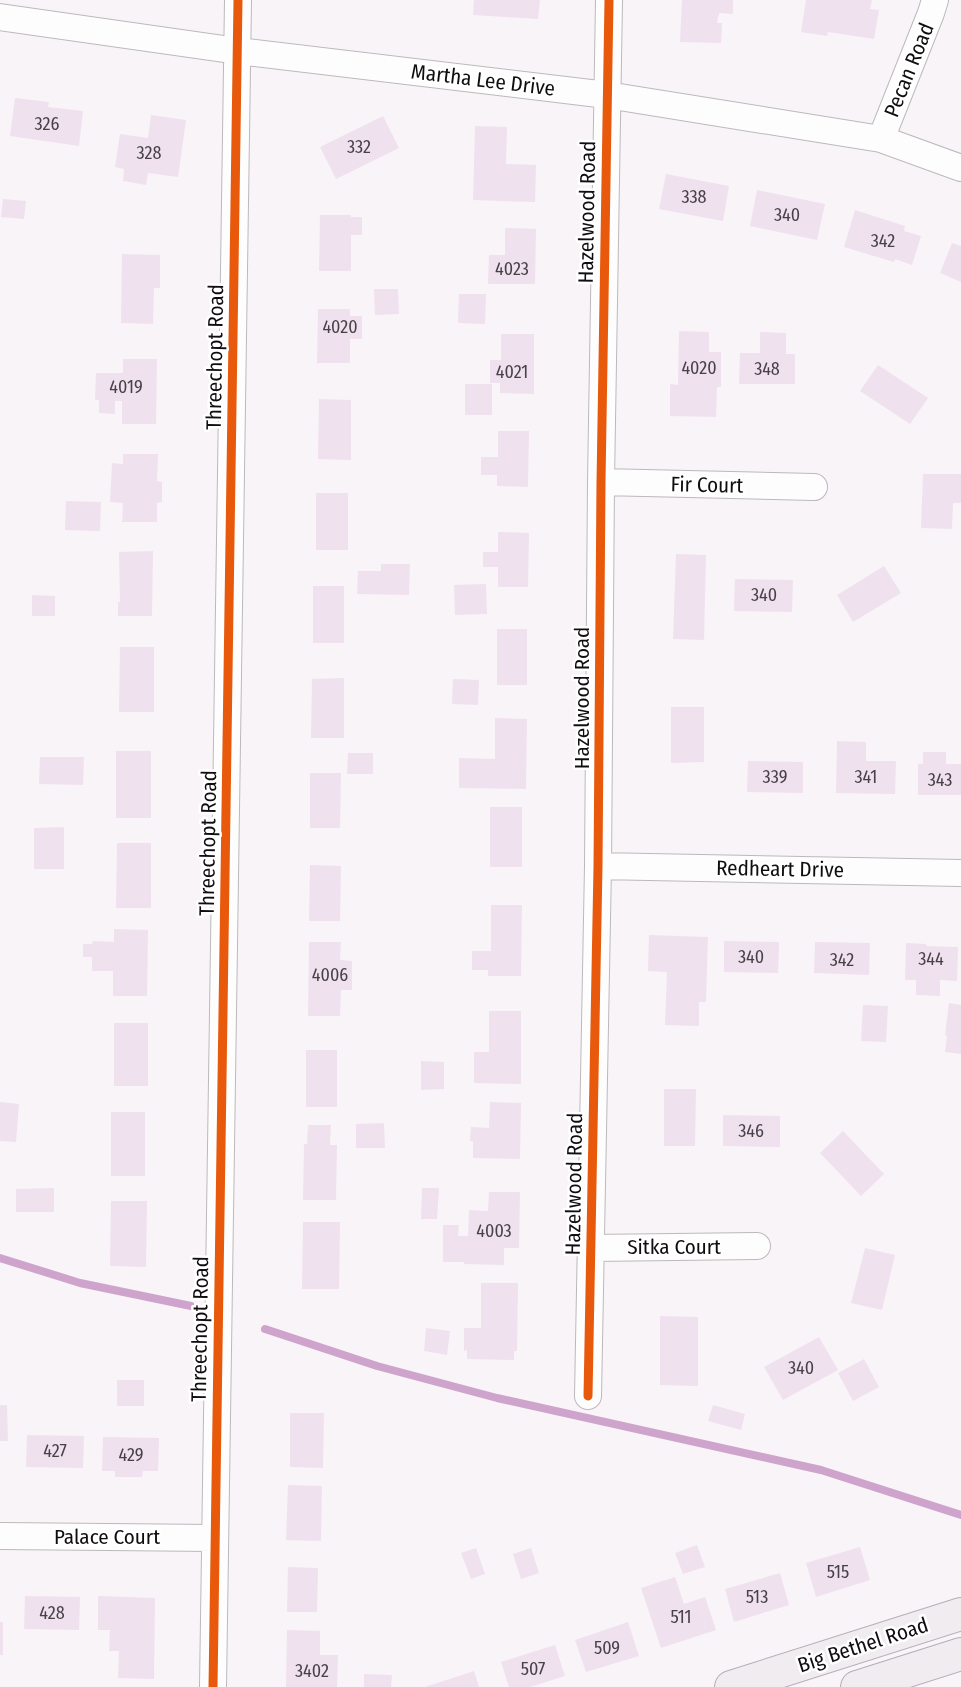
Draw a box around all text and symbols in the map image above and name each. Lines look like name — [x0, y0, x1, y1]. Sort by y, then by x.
street label: Pecan Road — [878, 19, 940, 121]
street label: Martha Lee Drive — [410, 58, 556, 102]
house number: 326 — [35, 113, 59, 135]
house number: 332 — [347, 136, 371, 158]
street label: Hazelwood Road — [573, 140, 601, 284]
house number: 328 — [137, 142, 161, 164]
house number: 338 — [681, 186, 707, 208]
house number: 340 — [774, 204, 800, 226]
house number: 342 — [871, 230, 895, 252]
house number: 4023 — [495, 258, 529, 280]
street label: Threechopt Road — [201, 284, 229, 430]
house number: 4020 — [322, 316, 358, 338]
house number: 4020 — [681, 357, 717, 379]
house number: 348 — [754, 358, 780, 380]
house number: 4021 — [496, 361, 528, 383]
house number: 4019 — [109, 376, 143, 398]
street label: Fir Court — [670, 471, 744, 499]
house number: 340 — [751, 584, 777, 606]
street label: Hazelwood Road — [569, 627, 595, 769]
house number: 339 — [763, 766, 787, 788]
house number: 341 — [855, 766, 877, 788]
house number: 343 — [928, 769, 952, 791]
street label: Threechopt Road — [194, 770, 222, 916]
street label: Redheart Drive — [716, 855, 844, 883]
house number: 340 — [738, 946, 764, 968]
house number: 344 — [918, 948, 944, 970]
house number: 342 — [830, 949, 854, 971]
house number: 4006 — [312, 964, 348, 986]
street label: Hazelwood Road — [560, 1112, 588, 1256]
house number: 346 — [738, 1120, 764, 1142]
house number: 4003 — [476, 1220, 512, 1242]
street label: Sitka Court — [627, 1234, 721, 1260]
street label: Threechopt Road — [186, 1256, 214, 1402]
house number: 340 — [788, 1357, 814, 1379]
house number: 427 — [43, 1440, 67, 1462]
house number: 429 — [118, 1444, 144, 1466]
street label: Palace Court — [54, 1524, 160, 1550]
house number: 515 — [827, 1561, 849, 1583]
house number: 513 — [746, 1586, 768, 1608]
house number: 428 — [39, 1602, 65, 1624]
house number: 511 — [670, 1606, 692, 1628]
street label: Big Bethel Road — [794, 1612, 932, 1678]
house number: 509 — [594, 1637, 620, 1659]
house number: 507 — [521, 1658, 545, 1680]
house number: 3402 — [295, 1660, 329, 1682]

